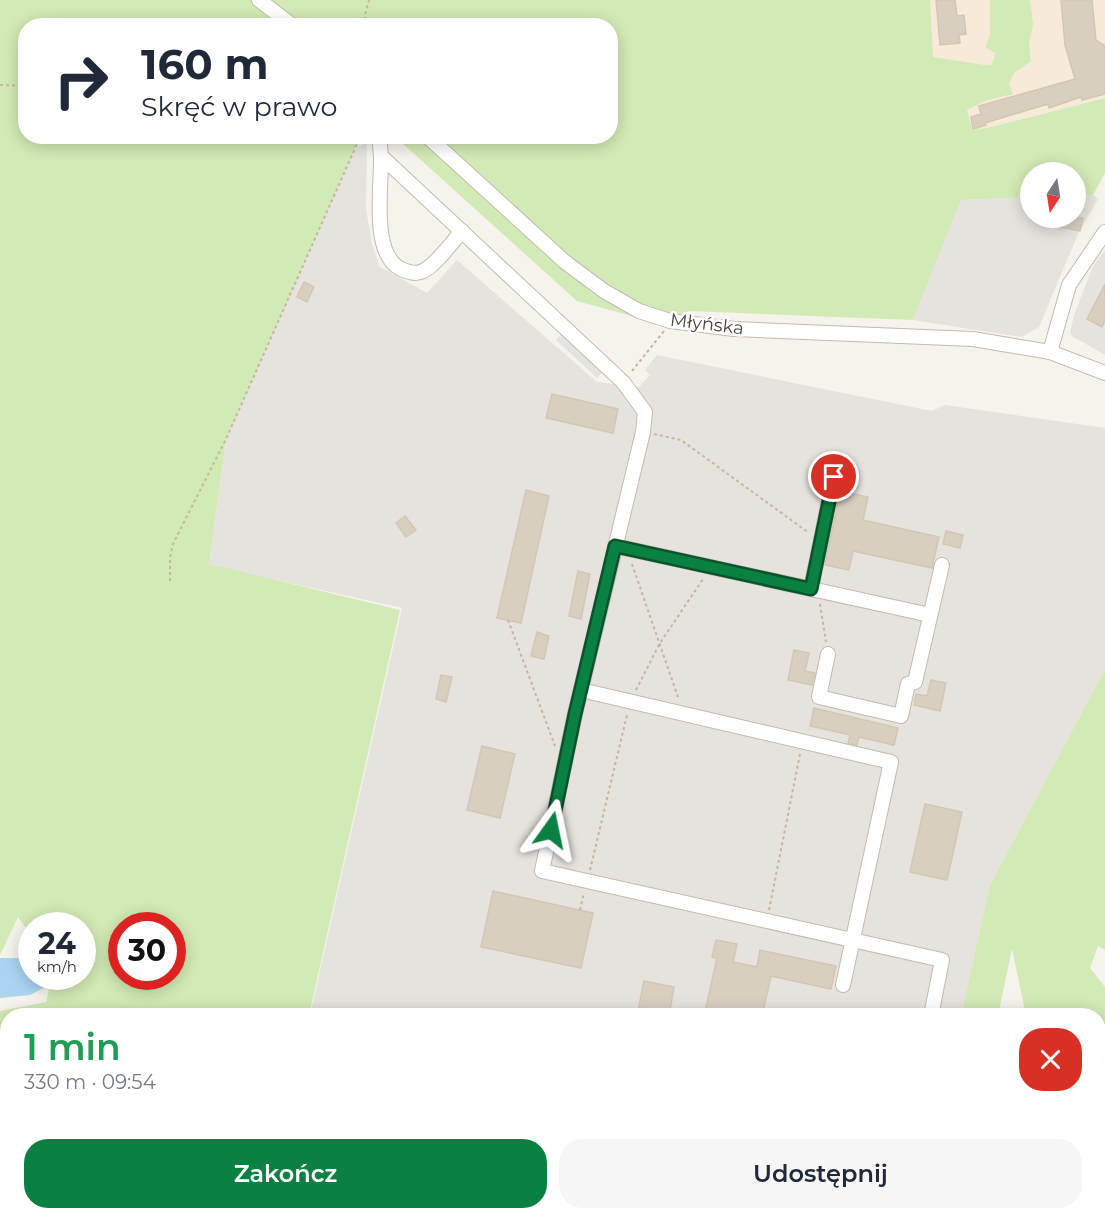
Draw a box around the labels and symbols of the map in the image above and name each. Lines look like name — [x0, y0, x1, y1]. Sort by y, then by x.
north arrow — [1020, 162, 1086, 228]
street label: Młyńska — [669, 309, 745, 339]
pin — [808, 451, 859, 502]
position arrow — [519, 798, 583, 862]
speed limit sign: 30 — [108, 912, 186, 990]

